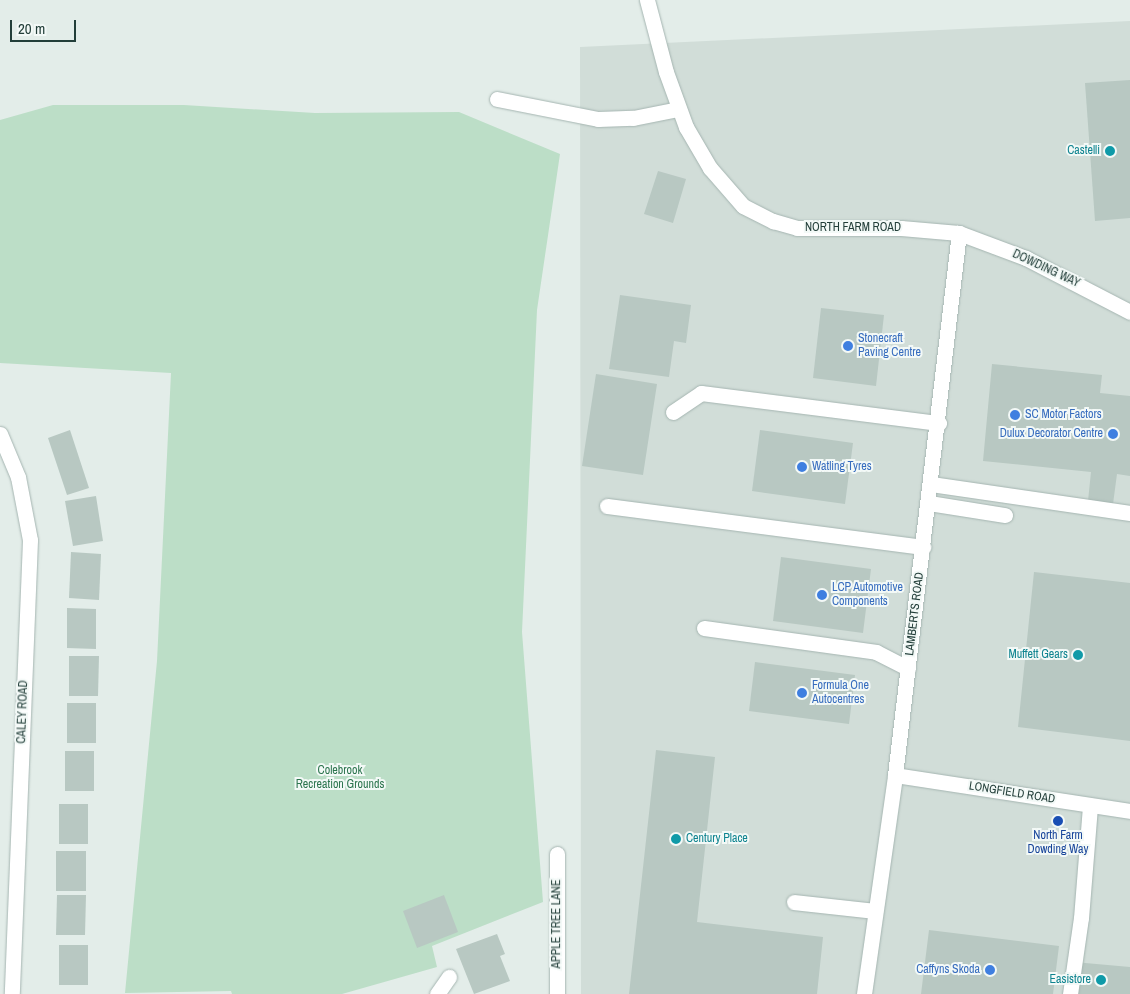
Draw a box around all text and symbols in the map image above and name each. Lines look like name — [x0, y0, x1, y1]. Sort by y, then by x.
scale bar — [12, 10, 79, 42]
text: 20 m — [18, 18, 45, 39]
place label: Castelli — [1067, 144, 1100, 158]
marker: Castelli — [1104, 145, 1116, 157]
street label: NORTH FARM ROAD — [805, 221, 901, 235]
street label: DOWDING WAY — [1010, 247, 1082, 291]
place label: Stonecraft Paving Centre — [858, 332, 921, 360]
marker: Stonecraft Paving Centre — [842, 340, 854, 352]
place label: SC Motor Factors — [1025, 408, 1102, 422]
marker: SC Motor Factors — [1009, 409, 1021, 421]
place label: Dulux Decorator Centre — [1000, 427, 1103, 441]
marker: Dulux Decorator Centre — [1107, 428, 1119, 440]
place label: Watling Tyres — [812, 460, 872, 474]
marker: Watling Tyres — [796, 461, 808, 473]
street label: LAMBERTS ROAD — [903, 571, 927, 657]
place label: LCP Automotive Components — [832, 581, 904, 609]
marker: LCP Automotive Components — [816, 589, 828, 601]
place label: Muffett Gears — [1009, 648, 1068, 662]
marker: Muffett Gears — [1072, 649, 1084, 661]
place label: Formula One Autocentres — [812, 679, 869, 707]
street label: CALEY ROAD — [15, 680, 31, 744]
marker: Formula One Autocentres — [796, 687, 808, 699]
park label: Colebrook Recreation Grounds — [296, 764, 384, 792]
street label: LONGFIELD ROAD — [968, 779, 1056, 807]
marker: North Farm Dowding Way — [1052, 815, 1064, 827]
place label: North Farm Dowding Way — [1028, 829, 1088, 857]
place label: Century Place — [686, 832, 748, 846]
marker: Century Place — [670, 833, 682, 845]
street label: APPLE TREE LANE — [550, 879, 564, 969]
place label: Caffyns Skoda — [916, 963, 980, 977]
marker: Caffyns Skoda — [984, 964, 996, 976]
place label: Easistore — [1049, 973, 1091, 987]
marker: Easistore — [1095, 974, 1107, 986]

